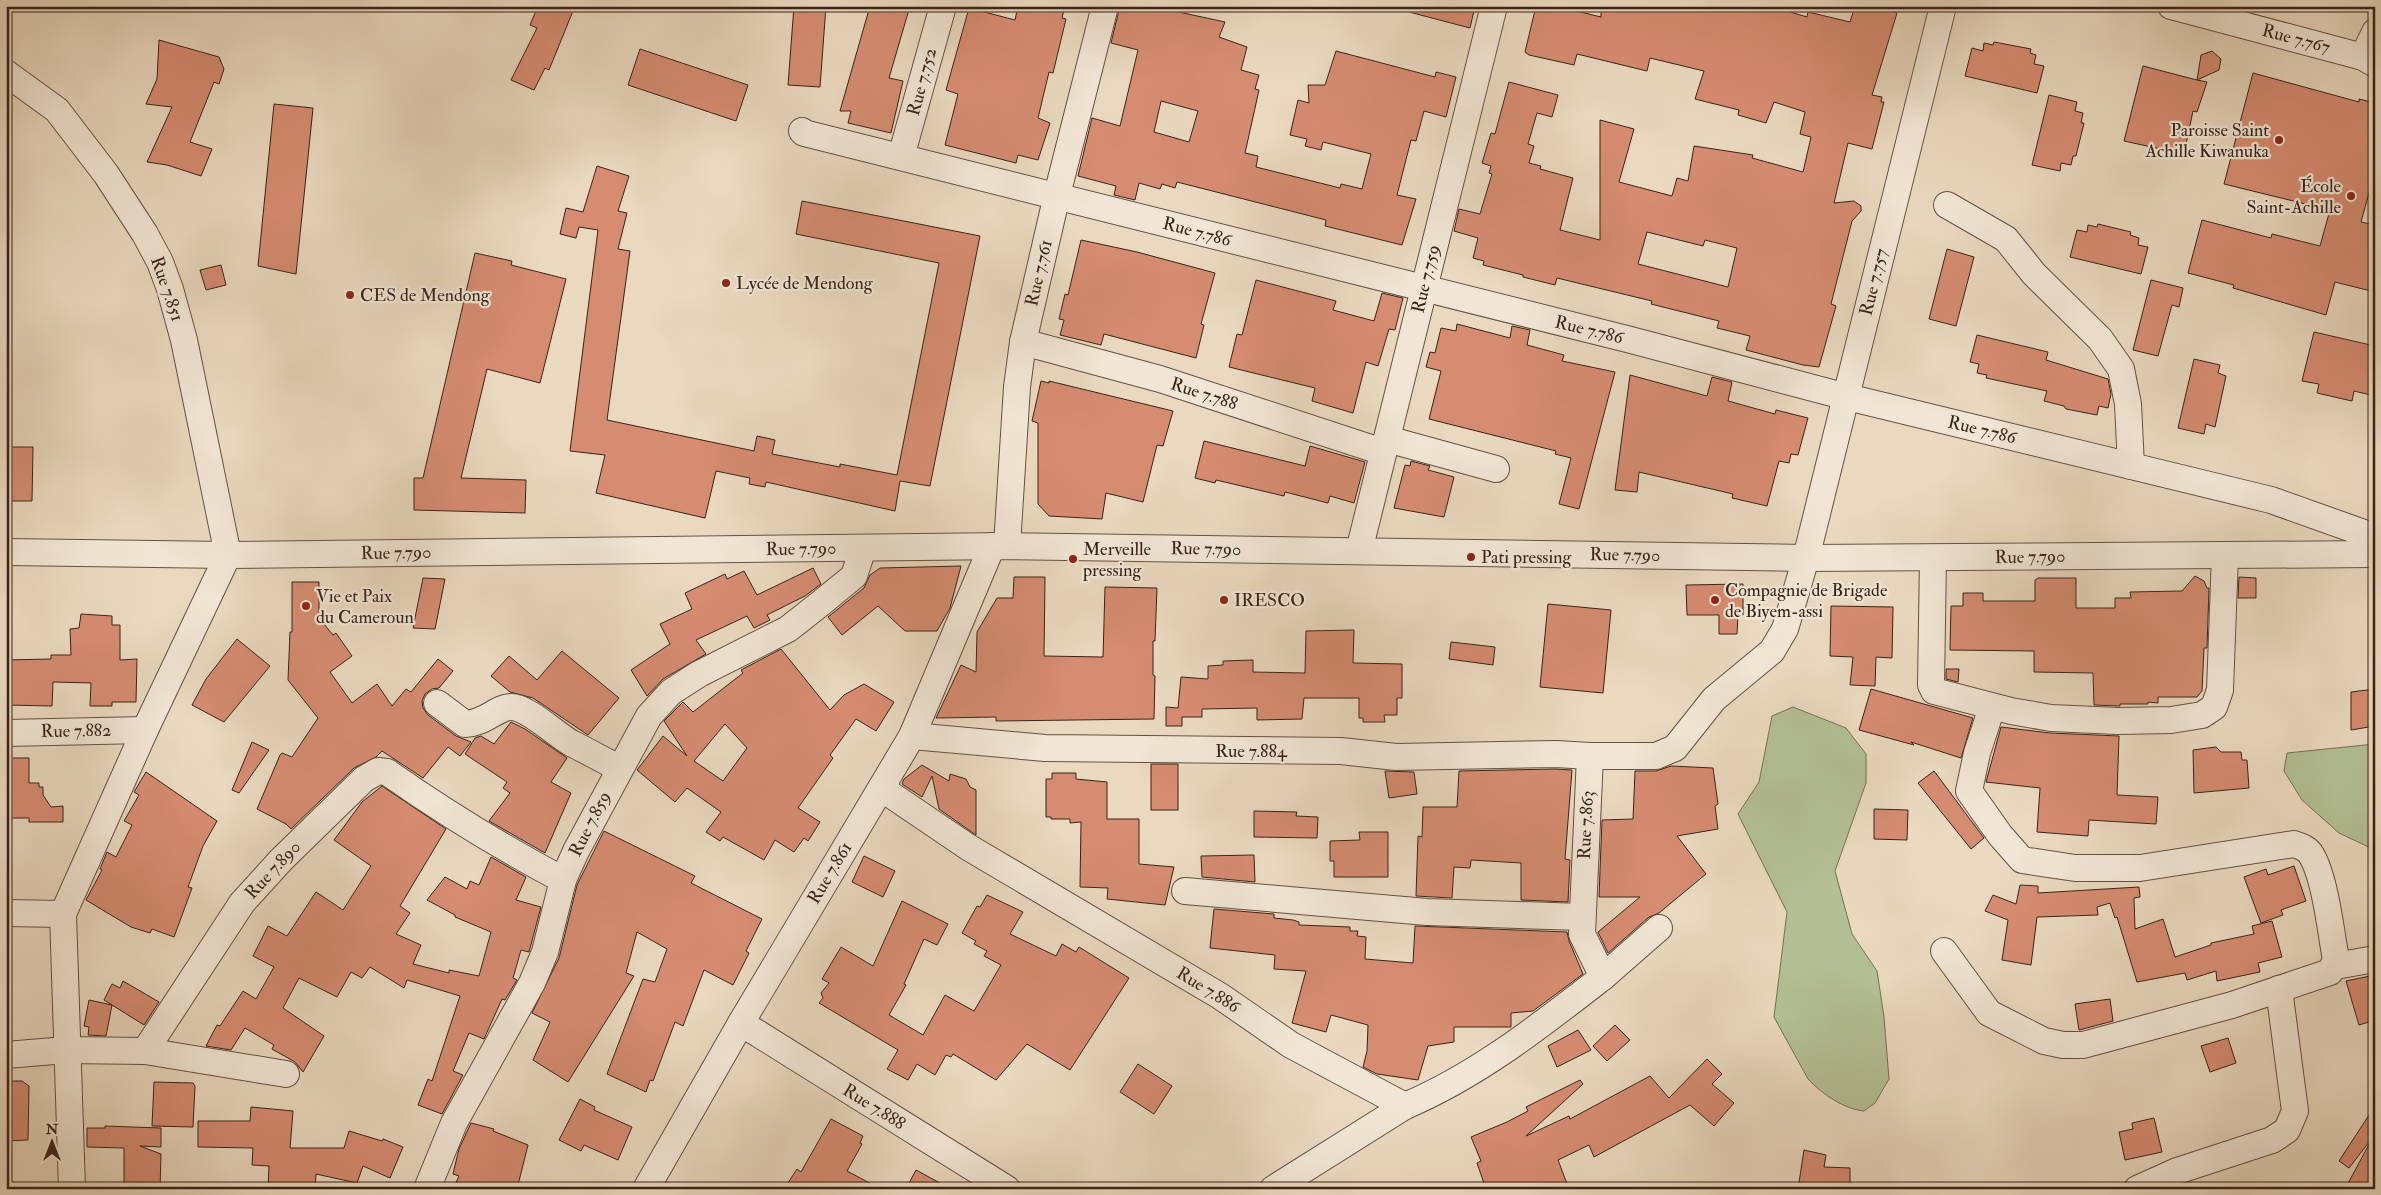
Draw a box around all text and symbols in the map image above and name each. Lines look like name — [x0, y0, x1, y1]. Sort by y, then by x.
street label: Rue 7.767 — [2259, 19, 2333, 59]
street label: Rue 7.752 — [902, 46, 942, 118]
place label: Paroisse Saint Achille Kiwanuka — [2145, 119, 2270, 163]
marker: Paroisse Saint Achille Kiwanuka — [2273, 134, 2285, 146]
place label: École Saint-Achille — [2247, 175, 2341, 219]
marker: École Saint-Achille — [2345, 190, 2357, 202]
street label: Rue 7.786 — [1160, 212, 1235, 252]
street label: Rue 7.761 — [1020, 237, 1058, 309]
street label: Rue 7.759 — [1406, 243, 1446, 315]
street label: Rue 7.757 — [1855, 246, 1893, 318]
street label: Rue 7.851 — [145, 253, 189, 325]
place label: Lycée de Mendong — [736, 272, 874, 295]
marker: Lycée de Mendong — [720, 277, 732, 289]
place label: CES de Mendong — [360, 284, 491, 307]
marker: CES de Mendong — [344, 289, 356, 301]
street label: Rue 7.786 — [1552, 310, 1627, 350]
street label: Rue 7.788 — [1168, 372, 1240, 416]
street label: Rue 7.786 — [1945, 410, 2020, 450]
street label: Rue 7.790 — [765, 537, 837, 561]
street label: Rue 7.790 — [1170, 537, 1242, 561]
place label: Merveille pressing — [1082, 538, 1152, 582]
street label: Rue 7.790 — [360, 541, 432, 565]
street label: Rue 7.790 — [1589, 543, 1661, 567]
street label: Rue 7.790 — [1994, 545, 2066, 569]
place label: Pati pressing — [1481, 546, 1573, 569]
marker: Pati pressing — [1465, 551, 1477, 563]
marker: Merveille pressing — [1067, 553, 1079, 565]
place label: Compagnie de Brigade de Biyem-assi — [1725, 579, 1888, 623]
place label: Vie et Paix du Cameroun — [316, 585, 414, 629]
place label: IRESCO — [1234, 589, 1305, 612]
marker: IRESCO — [1218, 594, 1230, 606]
marker: Compagnie de Brigade de Biyem-assi — [1709, 594, 1721, 606]
marker: Vie et Paix du Cameroun — [300, 600, 312, 612]
street label: Rue 7.882 — [40, 719, 112, 743]
street label: Rue 7.884 — [1215, 740, 1288, 763]
street label: Rue 7.859 — [564, 787, 616, 861]
street label: Rue 7.863 — [1573, 790, 1599, 860]
street label: Rue 7.890 — [240, 836, 306, 904]
street label: Rue 7.861 — [802, 838, 858, 908]
street label: Rue 7.886 — [1172, 962, 1245, 1019]
street label: Rue 7.888 — [838, 1079, 910, 1135]
north arrow — [28, 1118, 78, 1168]
text: N — [45, 1121, 59, 1138]

